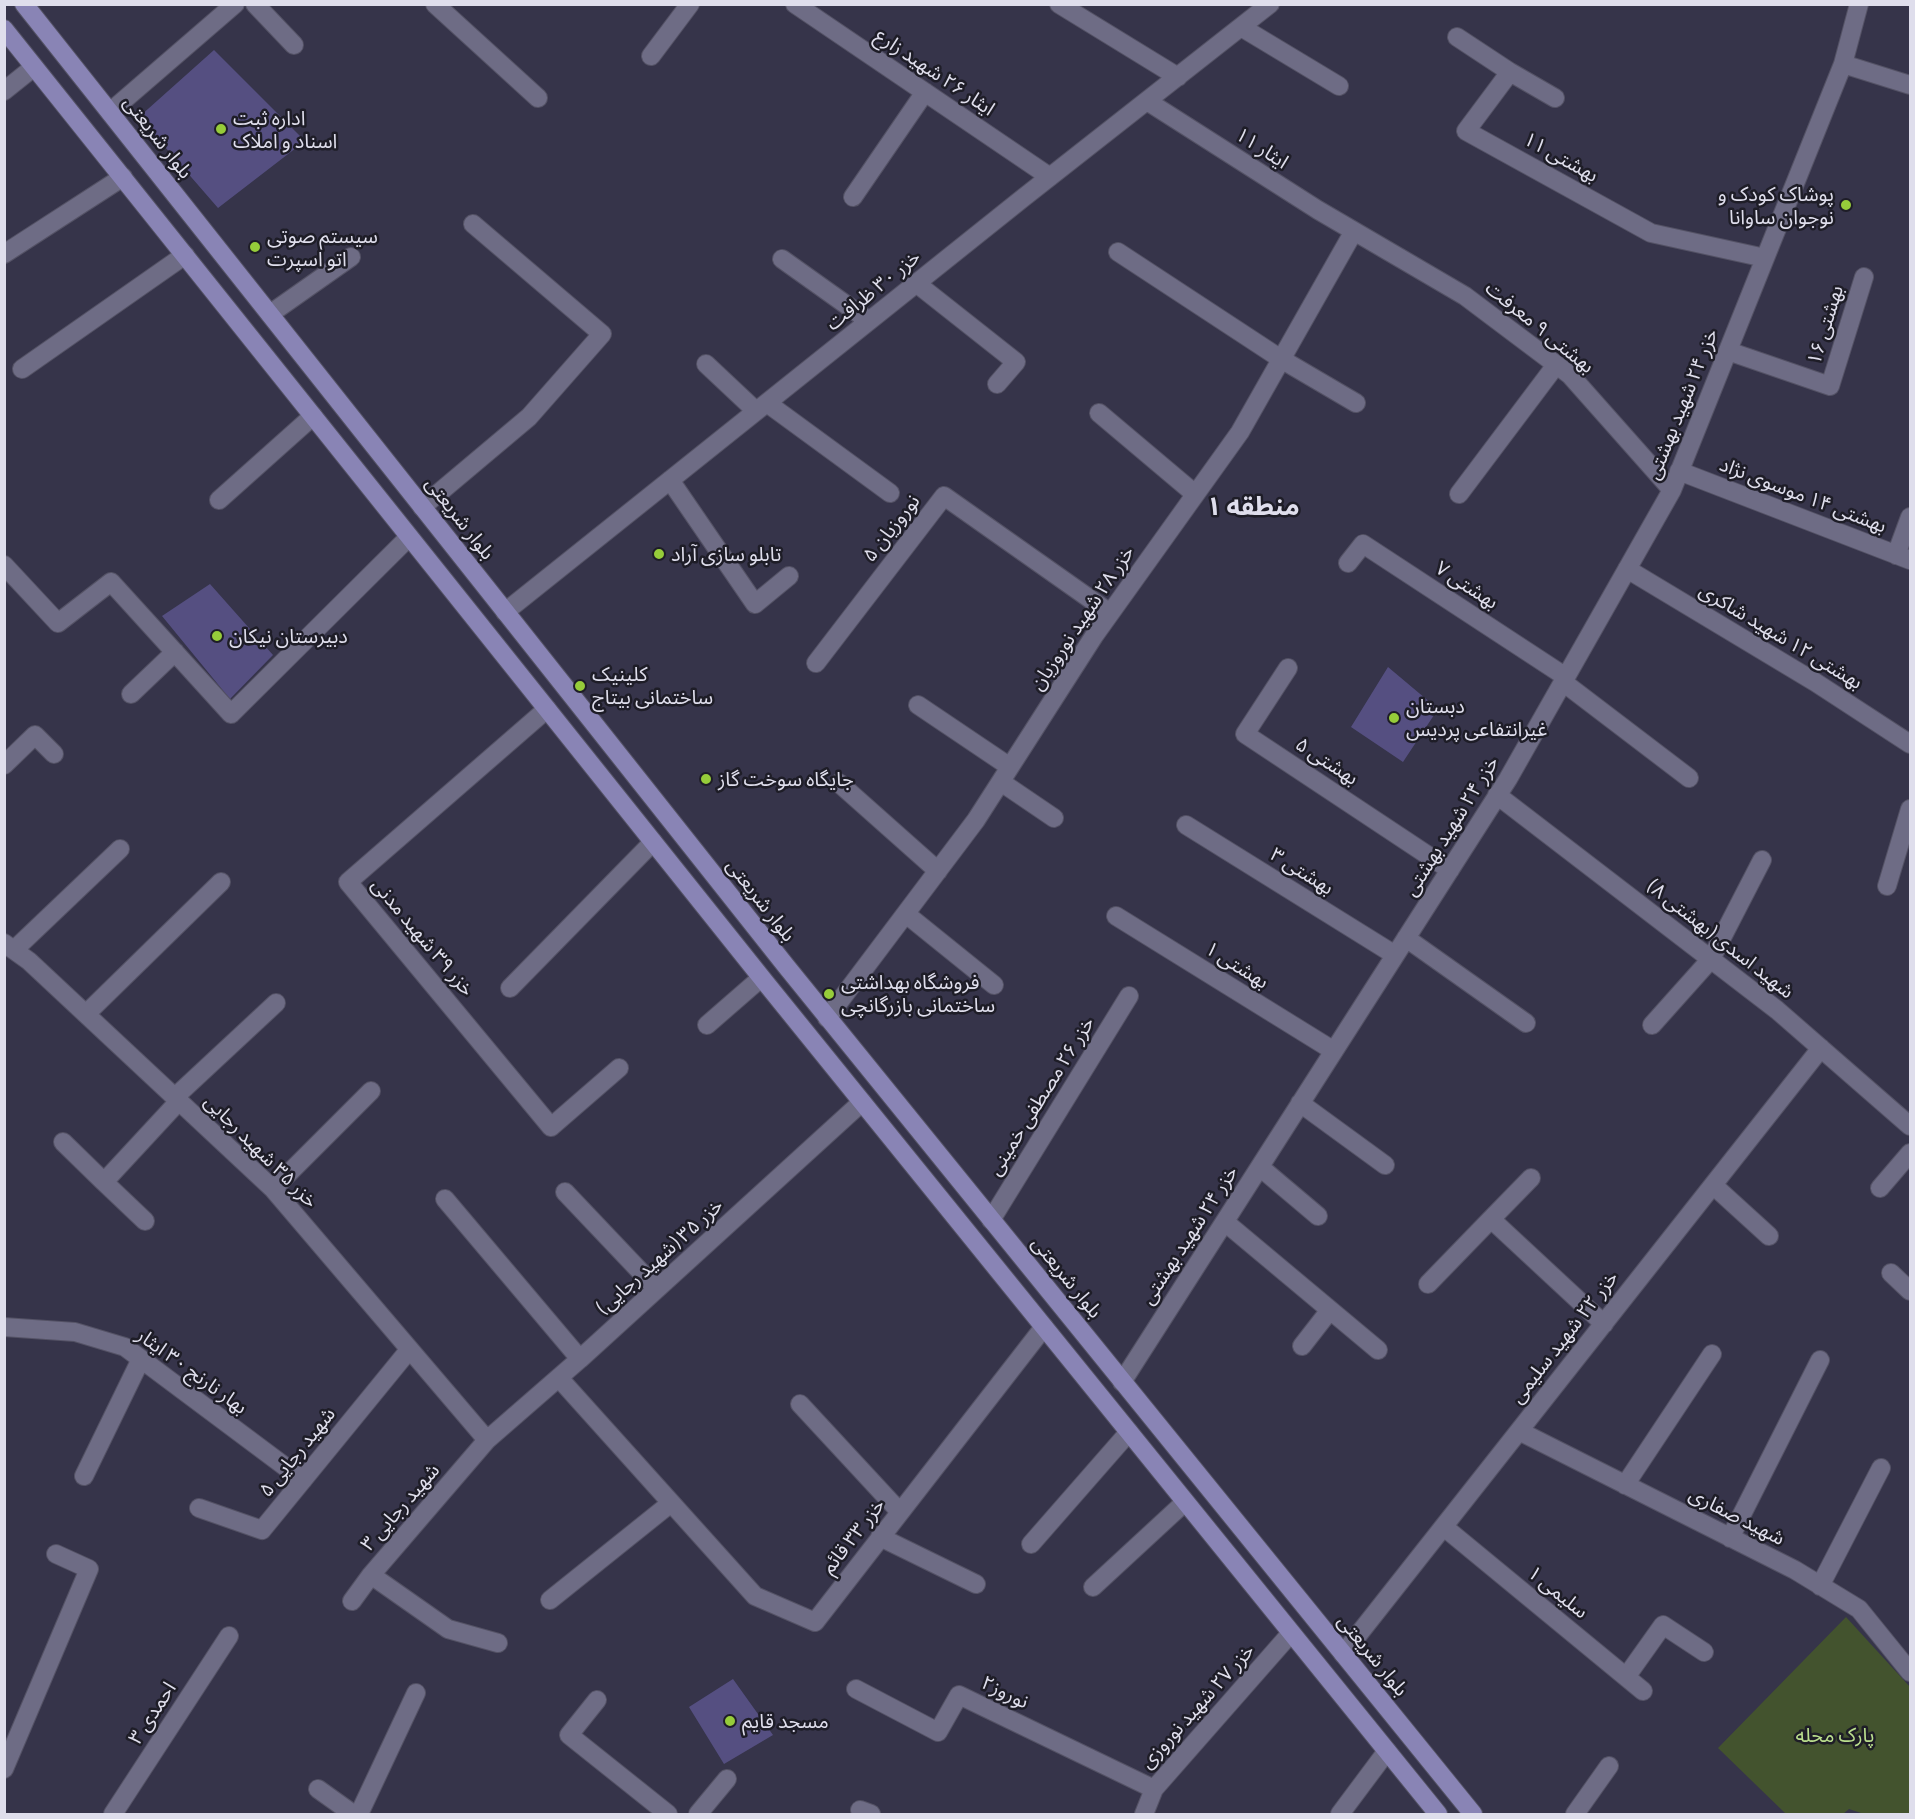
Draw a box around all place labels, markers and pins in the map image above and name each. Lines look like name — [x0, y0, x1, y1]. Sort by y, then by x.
place label: اداره ثبت اسناد و املاک — [233, 106, 337, 153]
marker: اداره ثبت اسناد و املاک — [214, 122, 228, 136]
place label: پوشاک کودک و نوجوان ساوانا — [1718, 182, 1834, 229]
marker: پوشاک کودک و نوجوان ساوانا — [1839, 198, 1853, 212]
place label: سیستم صوتی اتو اسپرت — [267, 224, 378, 271]
marker: سیستم صوتی اتو اسپرت — [248, 240, 262, 254]
place label: تابلو سازی آراد — [671, 542, 781, 566]
marker: تابلو سازی آراد — [652, 547, 666, 561]
place label: دبیرستان نیکان — [229, 624, 348, 648]
marker: دبیرستان نیکان — [210, 629, 224, 643]
place label: کلینیک ساختمانی بیتاج — [592, 662, 713, 709]
marker: کلینیک ساختمانی بیتاج — [573, 679, 587, 693]
place label: دبستان غیرانتفاعی پردیس — [1406, 694, 1547, 741]
marker: دبستان غیرانتفاعی پردیس — [1387, 711, 1401, 725]
place label: جایگاه سوخت گاز — [718, 767, 854, 791]
marker: جایگاه سوخت گاز — [699, 772, 713, 786]
place label: فروشگاه بهداشتی ساختمانی بازرگانچی — [841, 970, 995, 1017]
marker: فروشگاه بهداشتی ساختمانی بازرگانچی — [822, 987, 836, 1001]
place label: مسجد قایم — [742, 1709, 829, 1733]
marker: مسجد قایم — [723, 1714, 737, 1728]

